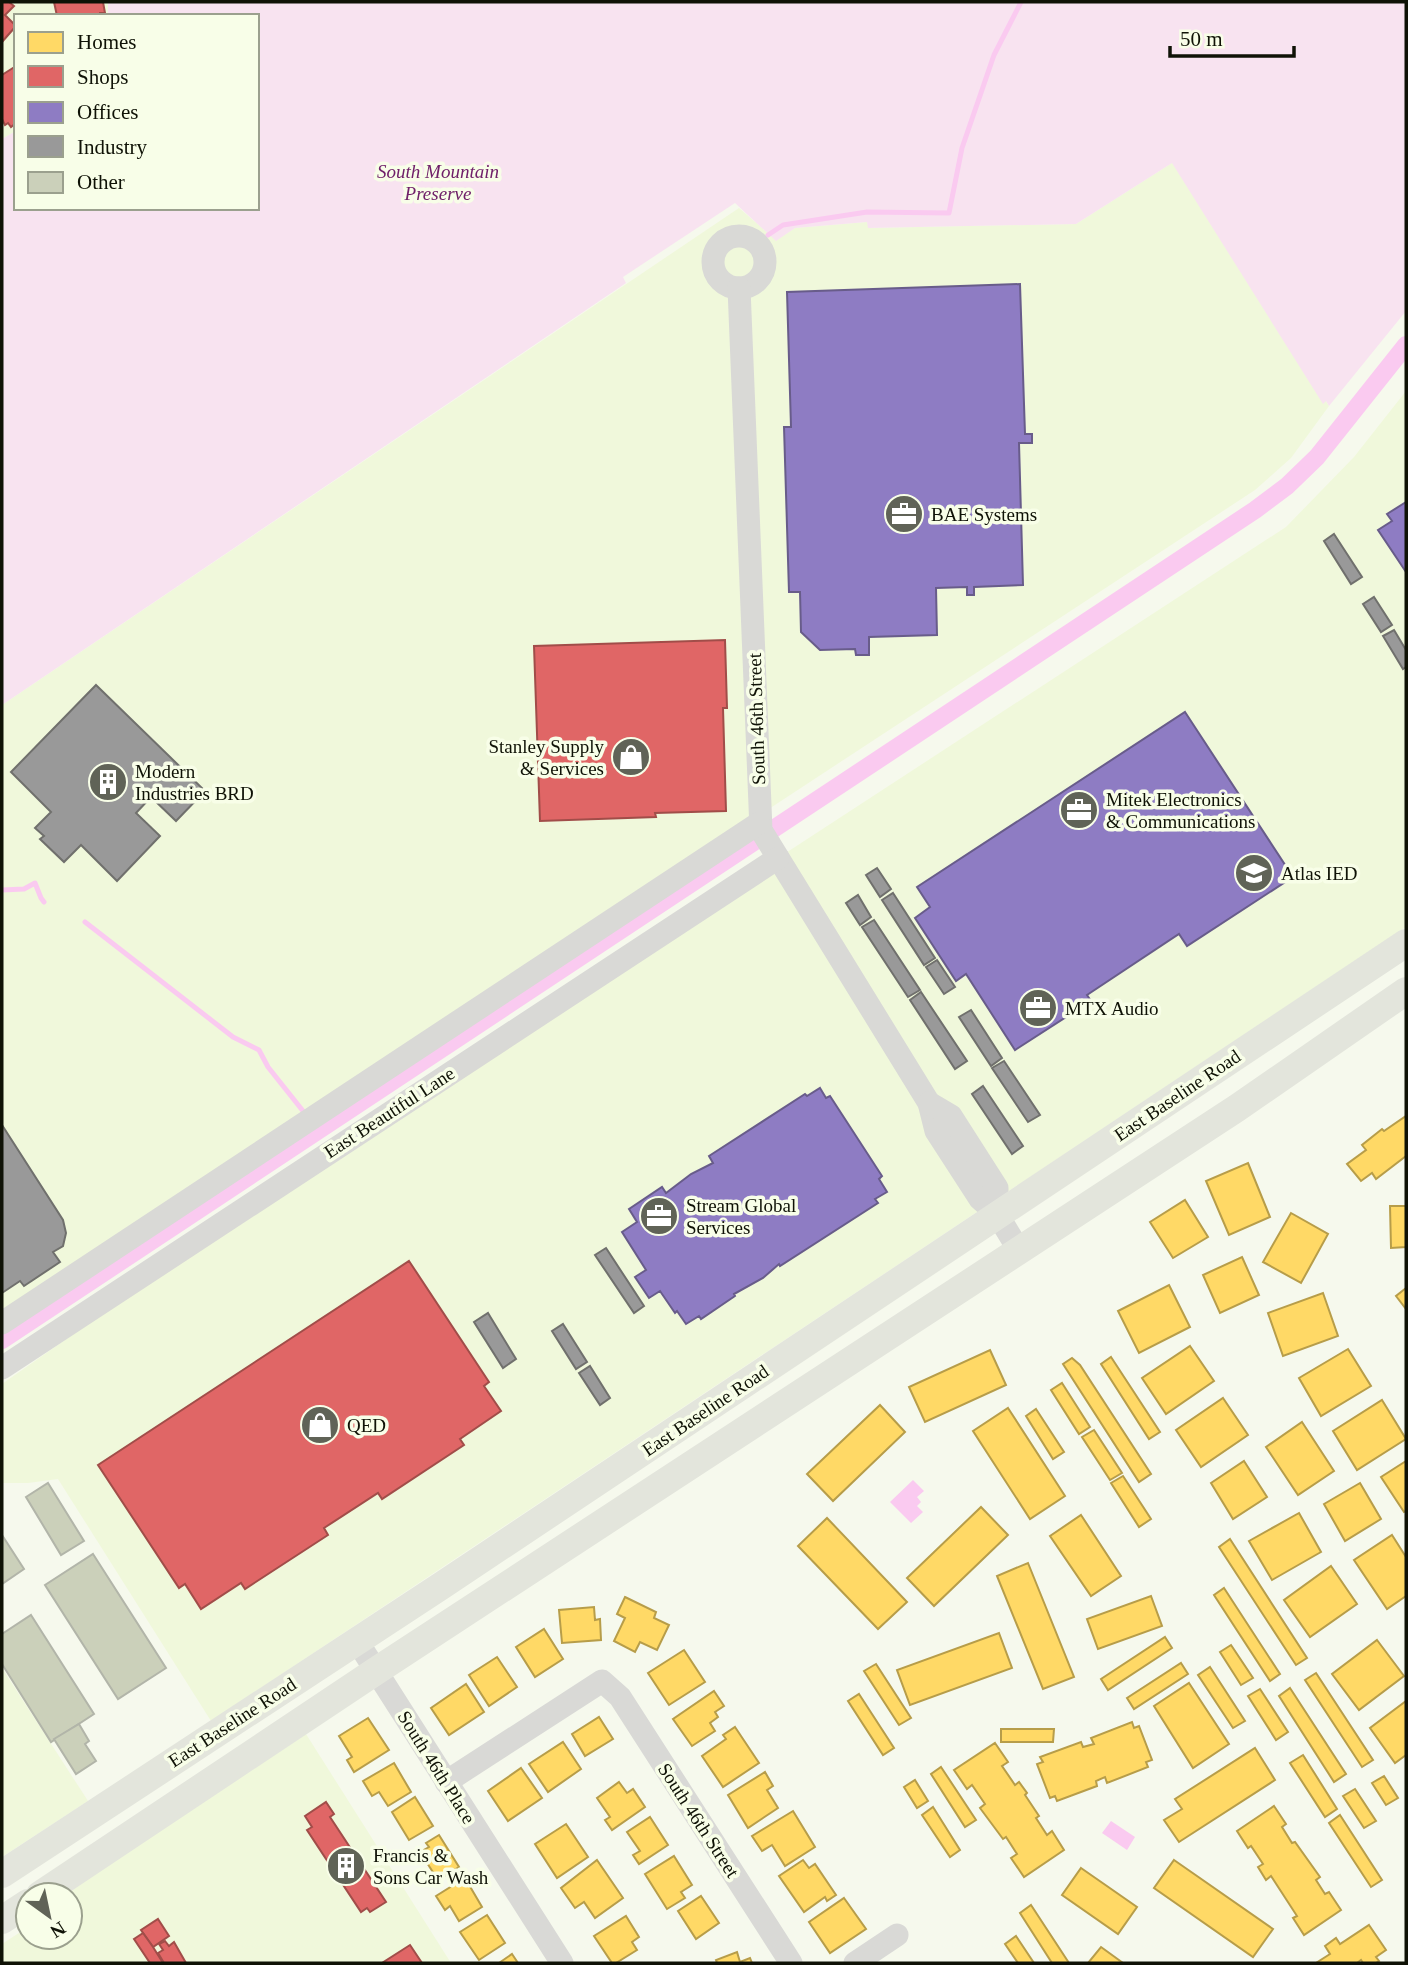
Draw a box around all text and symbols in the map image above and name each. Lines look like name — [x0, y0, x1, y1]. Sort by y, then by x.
legend — [14, 14, 259, 210]
scale bar — [1170, 14, 1294, 58]
text: 50 m — [1180, 27, 1223, 51]
text: Homes — [77, 30, 137, 54]
text: Shops — [77, 65, 128, 89]
text: Offices — [77, 100, 138, 124]
text: Industry — [77, 135, 147, 159]
park label: South Mountain Preserve — [377, 161, 499, 204]
text: Other — [77, 170, 125, 194]
office icon: BAE Systems — [883, 493, 925, 535]
place label: BAE Systems — [931, 504, 1037, 525]
street label: South 46th Street — [744, 652, 769, 785]
place label: Stanley Supply & Services — [488, 736, 604, 779]
shop icon: Stanley Supply & Services — [610, 736, 652, 778]
building icon: Modern Industries BRD — [87, 761, 129, 803]
place label: Modern Industries BRD — [135, 761, 254, 804]
office icon: Mitek Electronics & Communications — [1058, 789, 1100, 831]
place label: Mitek Electronics & Communications — [1106, 789, 1255, 832]
school or university icon: Atlas IED — [1233, 852, 1275, 894]
place label: Atlas IED — [1281, 863, 1358, 884]
office icon: MTX Audio — [1017, 987, 1059, 1029]
place label: MTX Audio — [1065, 998, 1158, 1019]
street label: East Baseline Road — [1110, 1045, 1245, 1145]
street label: East Beautiful Lane — [320, 1063, 458, 1162]
office icon: Stream Global Services — [638, 1195, 680, 1237]
place label: Stream Global Services — [686, 1195, 796, 1238]
street label: East Baseline Road — [638, 1360, 773, 1460]
shop icon: QED — [299, 1404, 341, 1446]
place label: QED — [347, 1415, 386, 1436]
street label: East Baseline Road — [165, 1673, 300, 1771]
street label: South 46th Place — [394, 1707, 480, 1827]
street label: South 46th Street — [654, 1759, 744, 1882]
building icon: Francis & Sons Car Wash — [325, 1845, 367, 1887]
place label: Francis & Sons Car Wash — [373, 1845, 489, 1888]
north arrow — [14, 1881, 84, 1951]
text: N — [46, 1917, 69, 1943]

